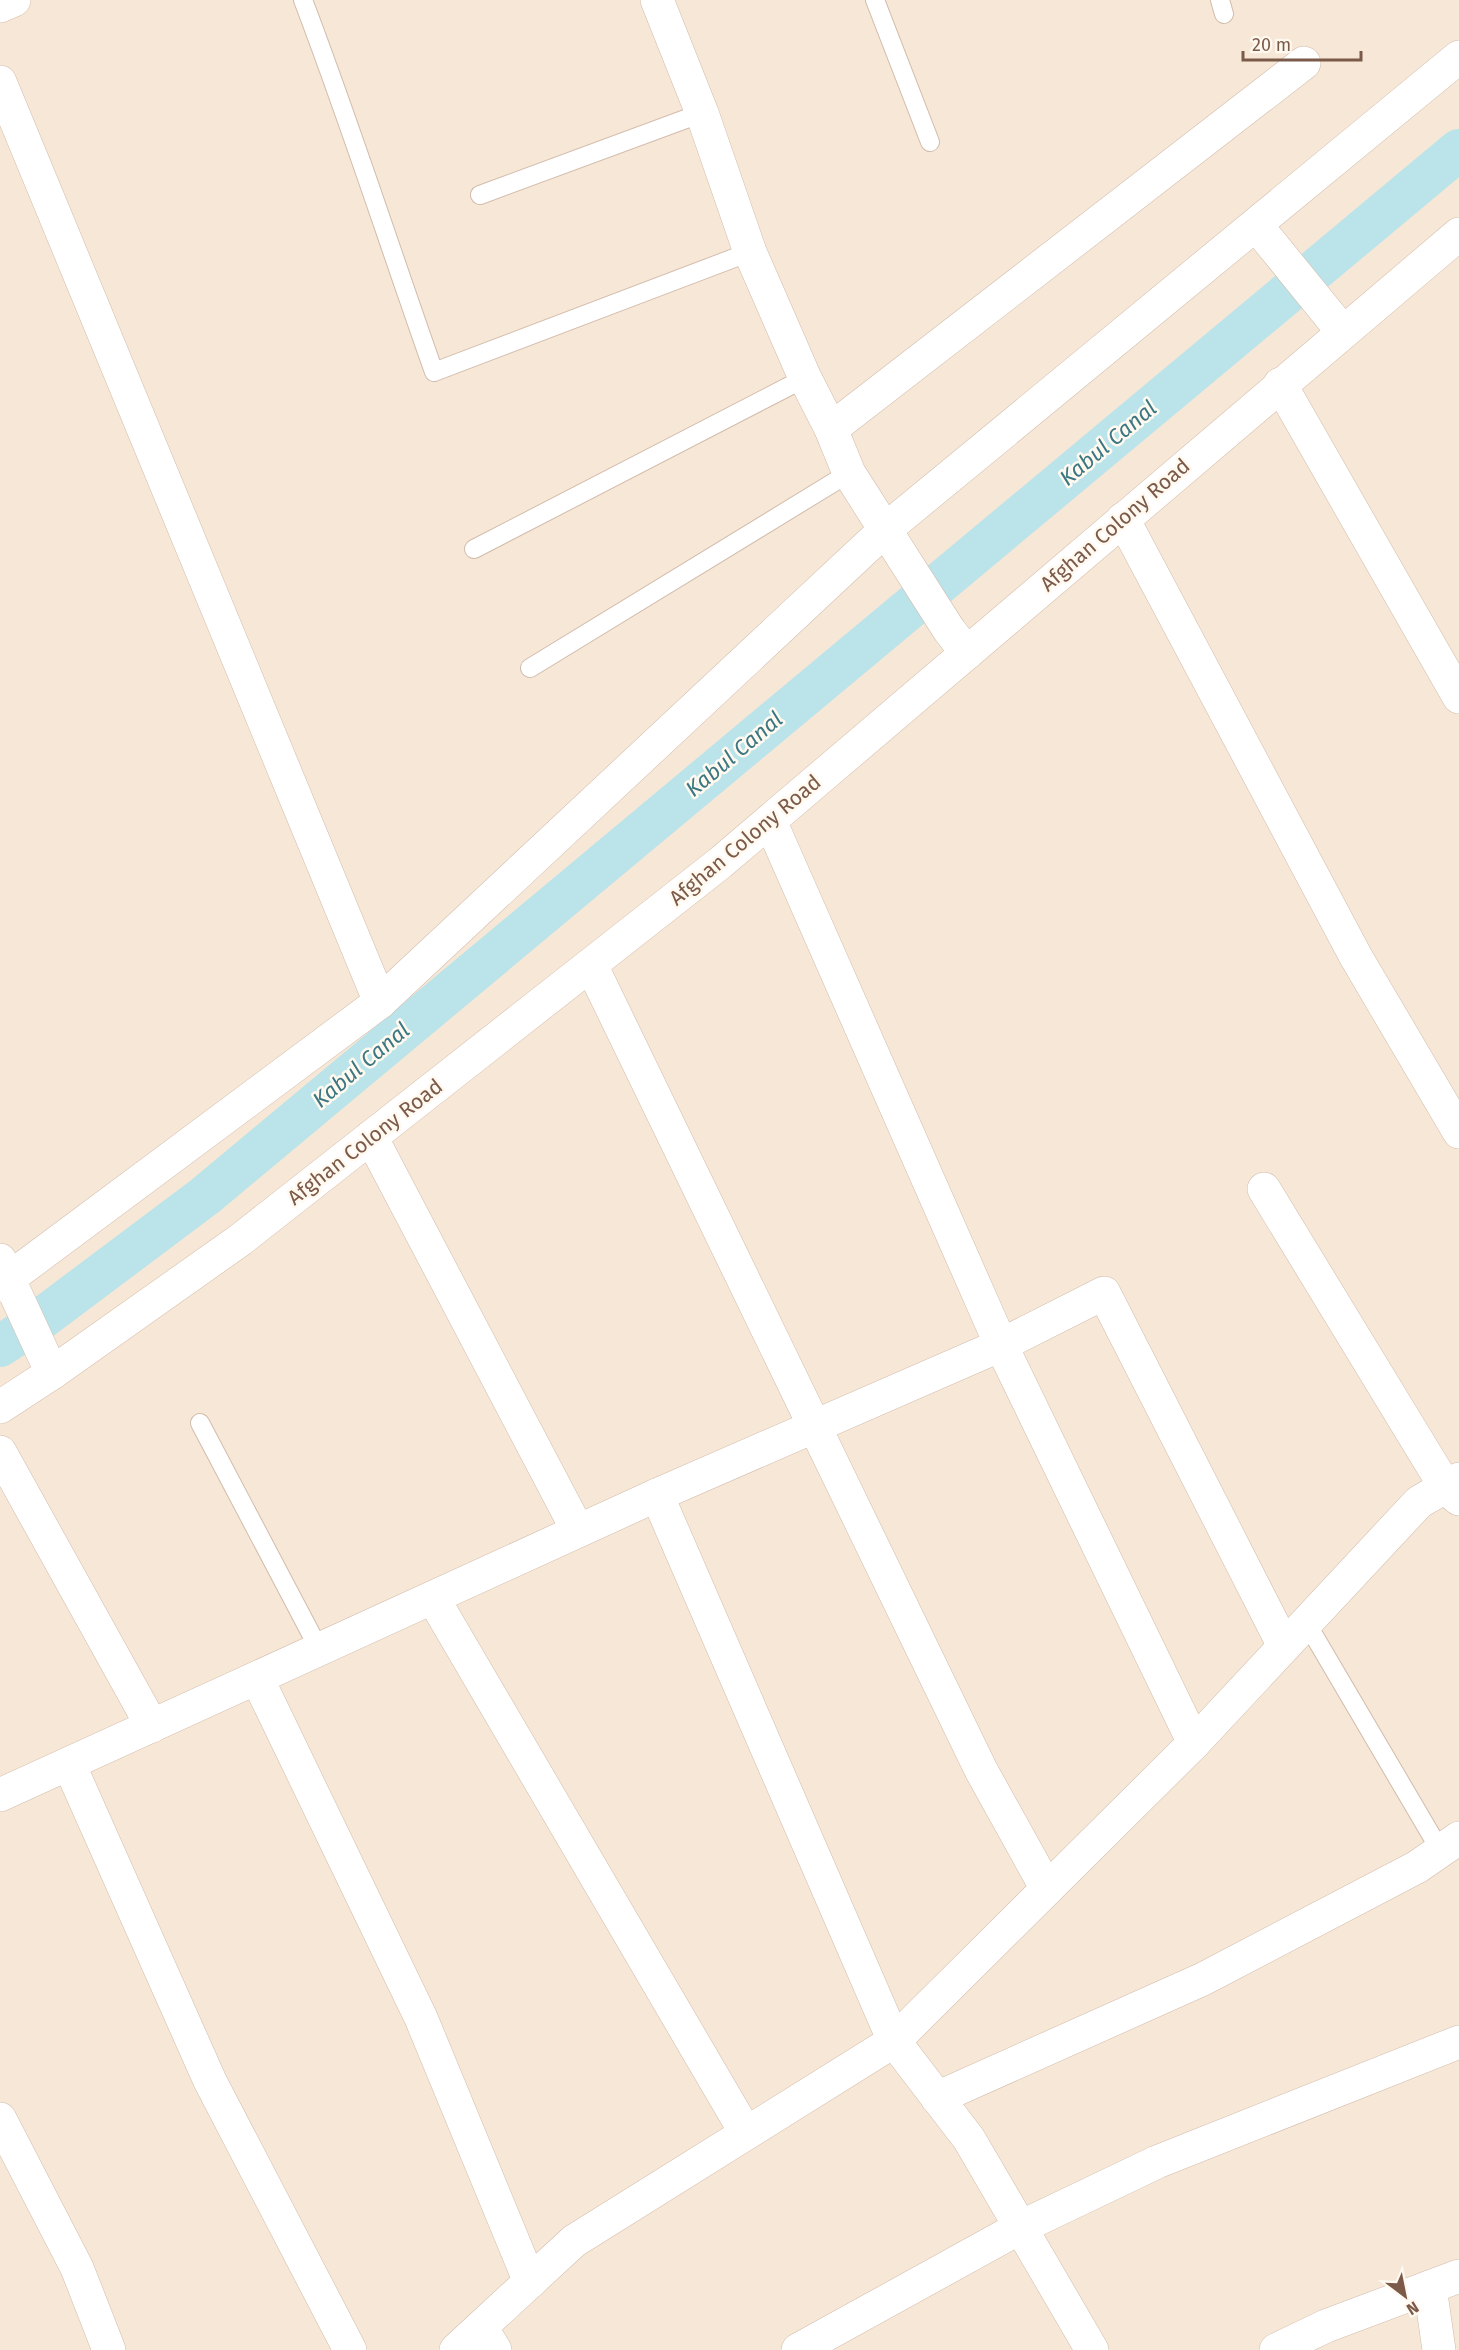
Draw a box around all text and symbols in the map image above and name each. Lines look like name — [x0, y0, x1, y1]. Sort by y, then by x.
scale bar — [1243, 24, 1362, 62]
text: 20 m — [1252, 34, 1291, 56]
water label: Kabul Canal — [1054, 395, 1162, 491]
street label: Afghan Colony Road — [1035, 453, 1195, 597]
water label: Kabul Canal — [680, 706, 788, 802]
street label: Afghan Colony Road — [664, 769, 826, 911]
water label: Kabul Canal — [307, 1017, 415, 1113]
street label: Afghan Colony Road — [282, 1073, 448, 1211]
north arrow — [1375, 2266, 1435, 2326]
text: N — [1403, 2297, 1422, 2319]

